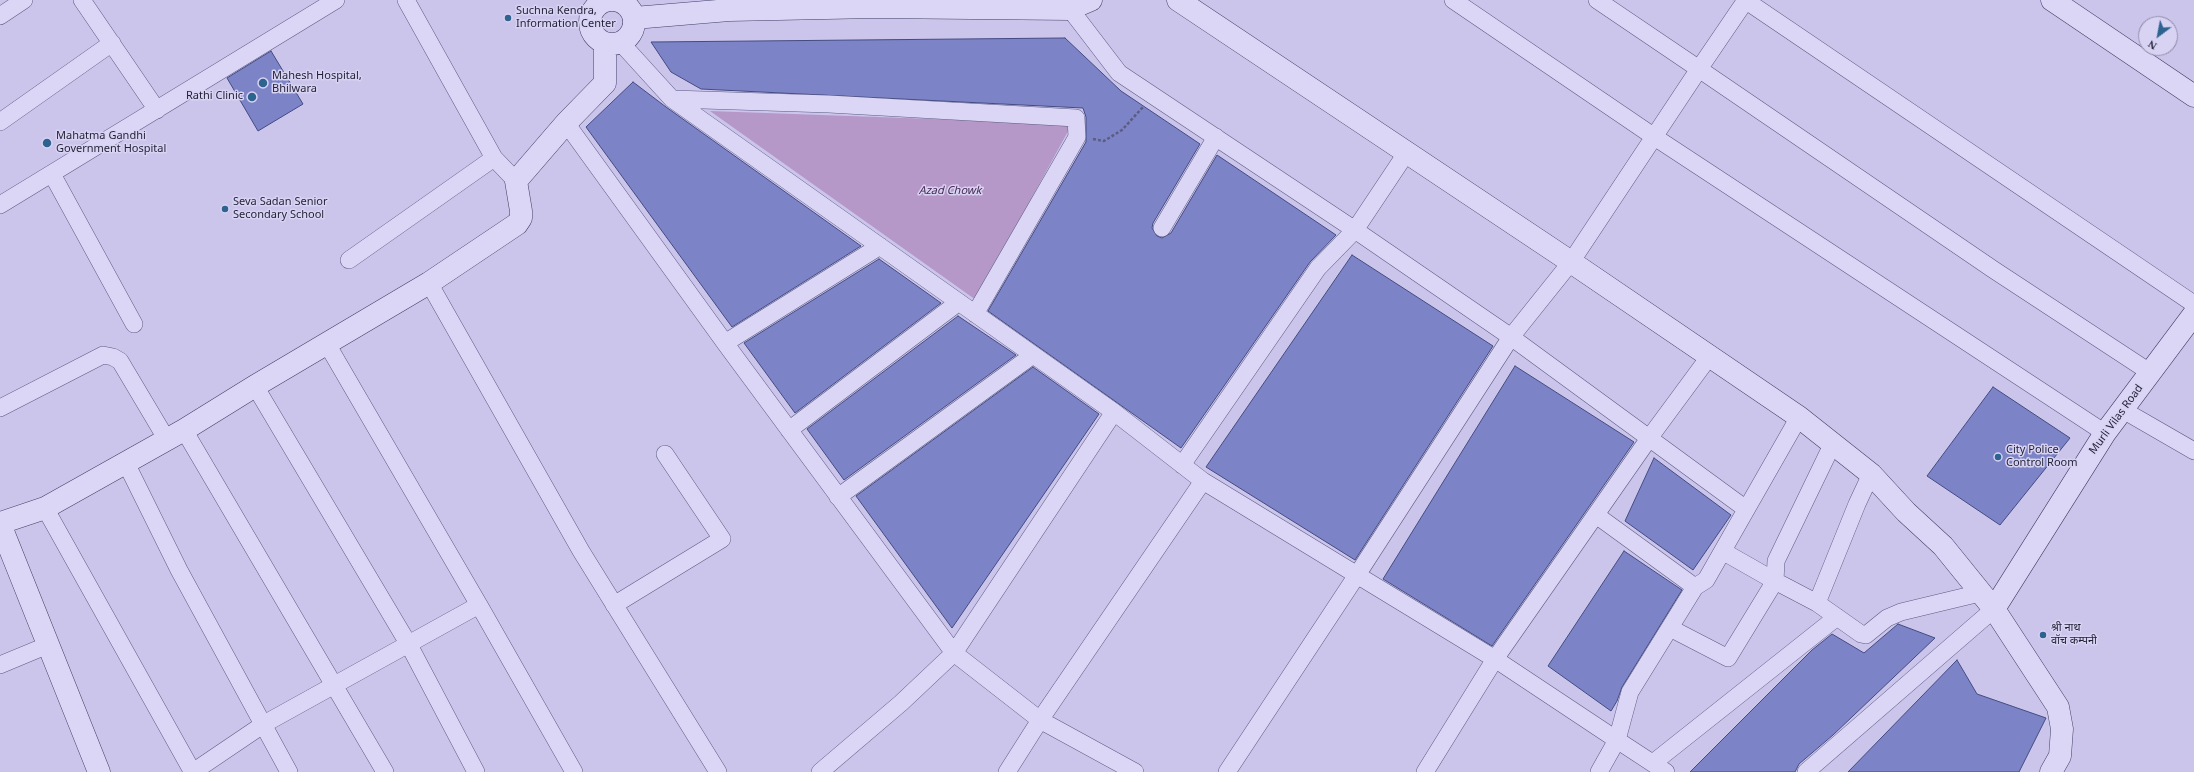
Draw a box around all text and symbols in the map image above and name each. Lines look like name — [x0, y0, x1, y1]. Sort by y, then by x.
place label: Suchna Kendra, Information Center — [516, 5, 616, 31]
marker: Suchna Kendra, Information Center — [503, 13, 513, 23]
north arrow — [2138, 16, 2178, 56]
text: N — [2146, 38, 2159, 53]
place label: Mahesh Hospital, Bhilwara — [272, 70, 362, 96]
marker: Mahesh Hospital, Bhilwara — [257, 77, 269, 89]
place label: Rathi Clinic — [186, 90, 243, 104]
marker: Rathi Clinic — [246, 91, 258, 103]
place label: Mahatma Gandhi Government Hospital — [56, 130, 166, 156]
marker: Mahatma Gandhi Government Hospital — [41, 137, 53, 149]
park label: Azad Chowk — [919, 185, 981, 199]
place label: Seva Sadan Senior Secondary School — [233, 196, 328, 222]
marker: Seva Sadan Senior Secondary School — [220, 204, 230, 214]
street label: Murli Vilas Road — [2087, 383, 2147, 457]
place label: City Police Control Room — [2006, 444, 2077, 470]
marker: City Police Control Room — [1993, 452, 2003, 462]
place label: श्री नाथ वॉच कम्पनी — [2051, 622, 2097, 648]
marker: श्री नाथ वॉच कम्पनी — [2038, 630, 2048, 640]

